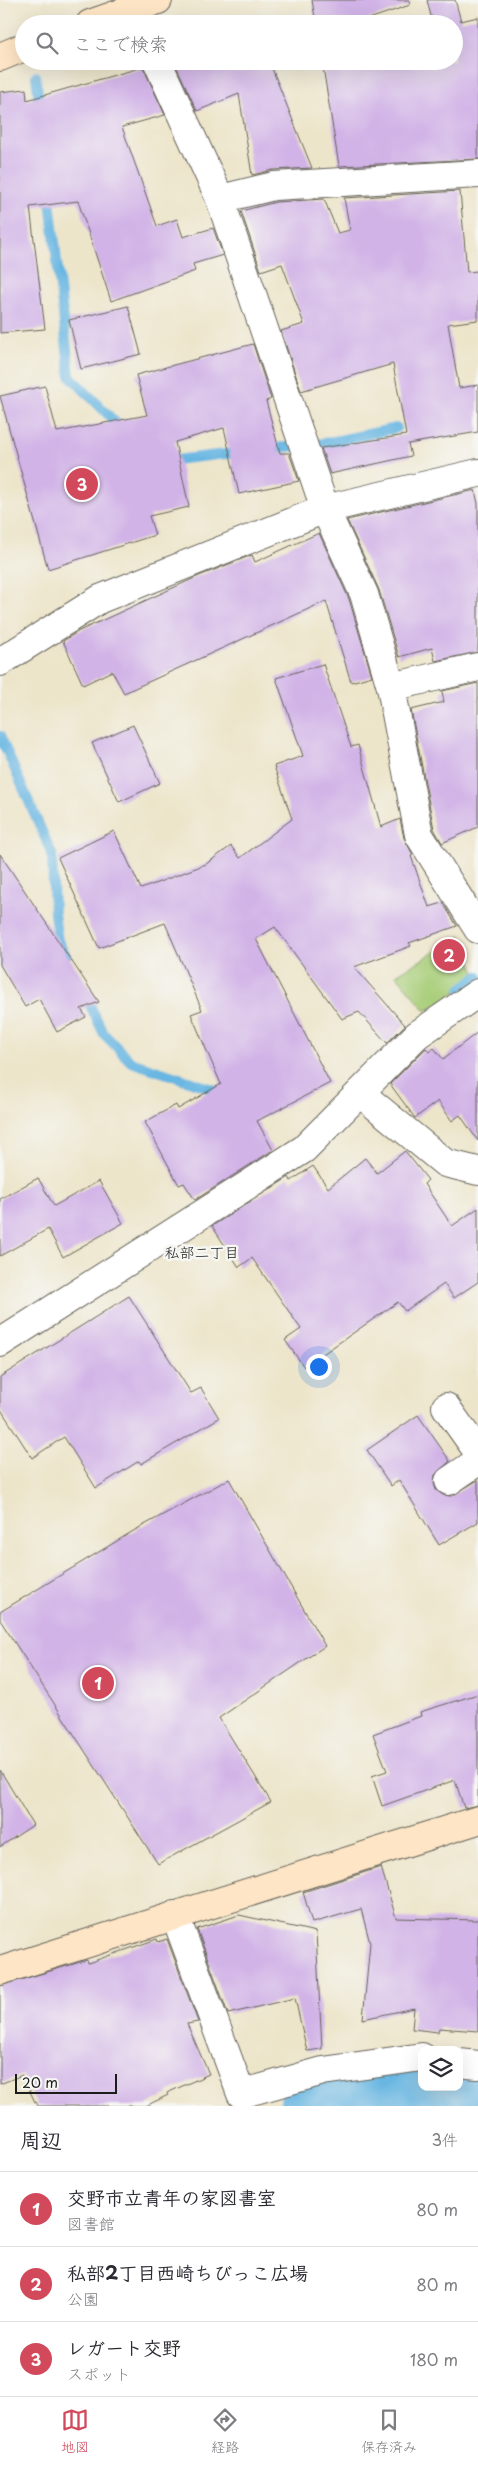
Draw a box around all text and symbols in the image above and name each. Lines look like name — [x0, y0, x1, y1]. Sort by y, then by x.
search box — [15, 15, 463, 70]
icon: search — [33, 29, 61, 57]
text: ここで検索 — [73, 29, 168, 57]
pin: 3 — [66, 465, 98, 503]
pin: 2 — [433, 936, 465, 974]
district label: 私部二丁目 — [164, 1240, 240, 1263]
your location — [306, 1354, 332, 1380]
pin: 1 — [82, 1664, 114, 1702]
map controls — [418, 2046, 463, 2091]
button: layers — [418, 2046, 463, 2091]
scale bar — [15, 2071, 118, 2094]
text: 20 m — [22, 2072, 58, 2093]
text: 周辺 — [20, 2123, 62, 2155]
text: 3件 — [431, 2127, 458, 2151]
text: 交野市立青年の家図書室 — [67, 2183, 276, 2211]
text: 1 — [32, 2197, 40, 2221]
text: 80 m — [416, 2197, 458, 2221]
text: 図書館 — [67, 2211, 115, 2235]
text: 私部2丁目西崎ちびっこ広場 — [67, 2258, 308, 2286]
text: 2 — [30, 2272, 42, 2296]
text: 80 m — [416, 2272, 458, 2296]
text: 公園 — [67, 2286, 99, 2310]
text: レガート交野 — [67, 2333, 181, 2361]
text: 3 — [31, 2347, 41, 2371]
text: 180 m — [410, 2347, 458, 2371]
text: スポット — [67, 2361, 131, 2385]
tab: 地図 — [61, 2406, 89, 2457]
tab: 経路 — [211, 2406, 239, 2457]
tab: 保存済み — [361, 2406, 417, 2457]

